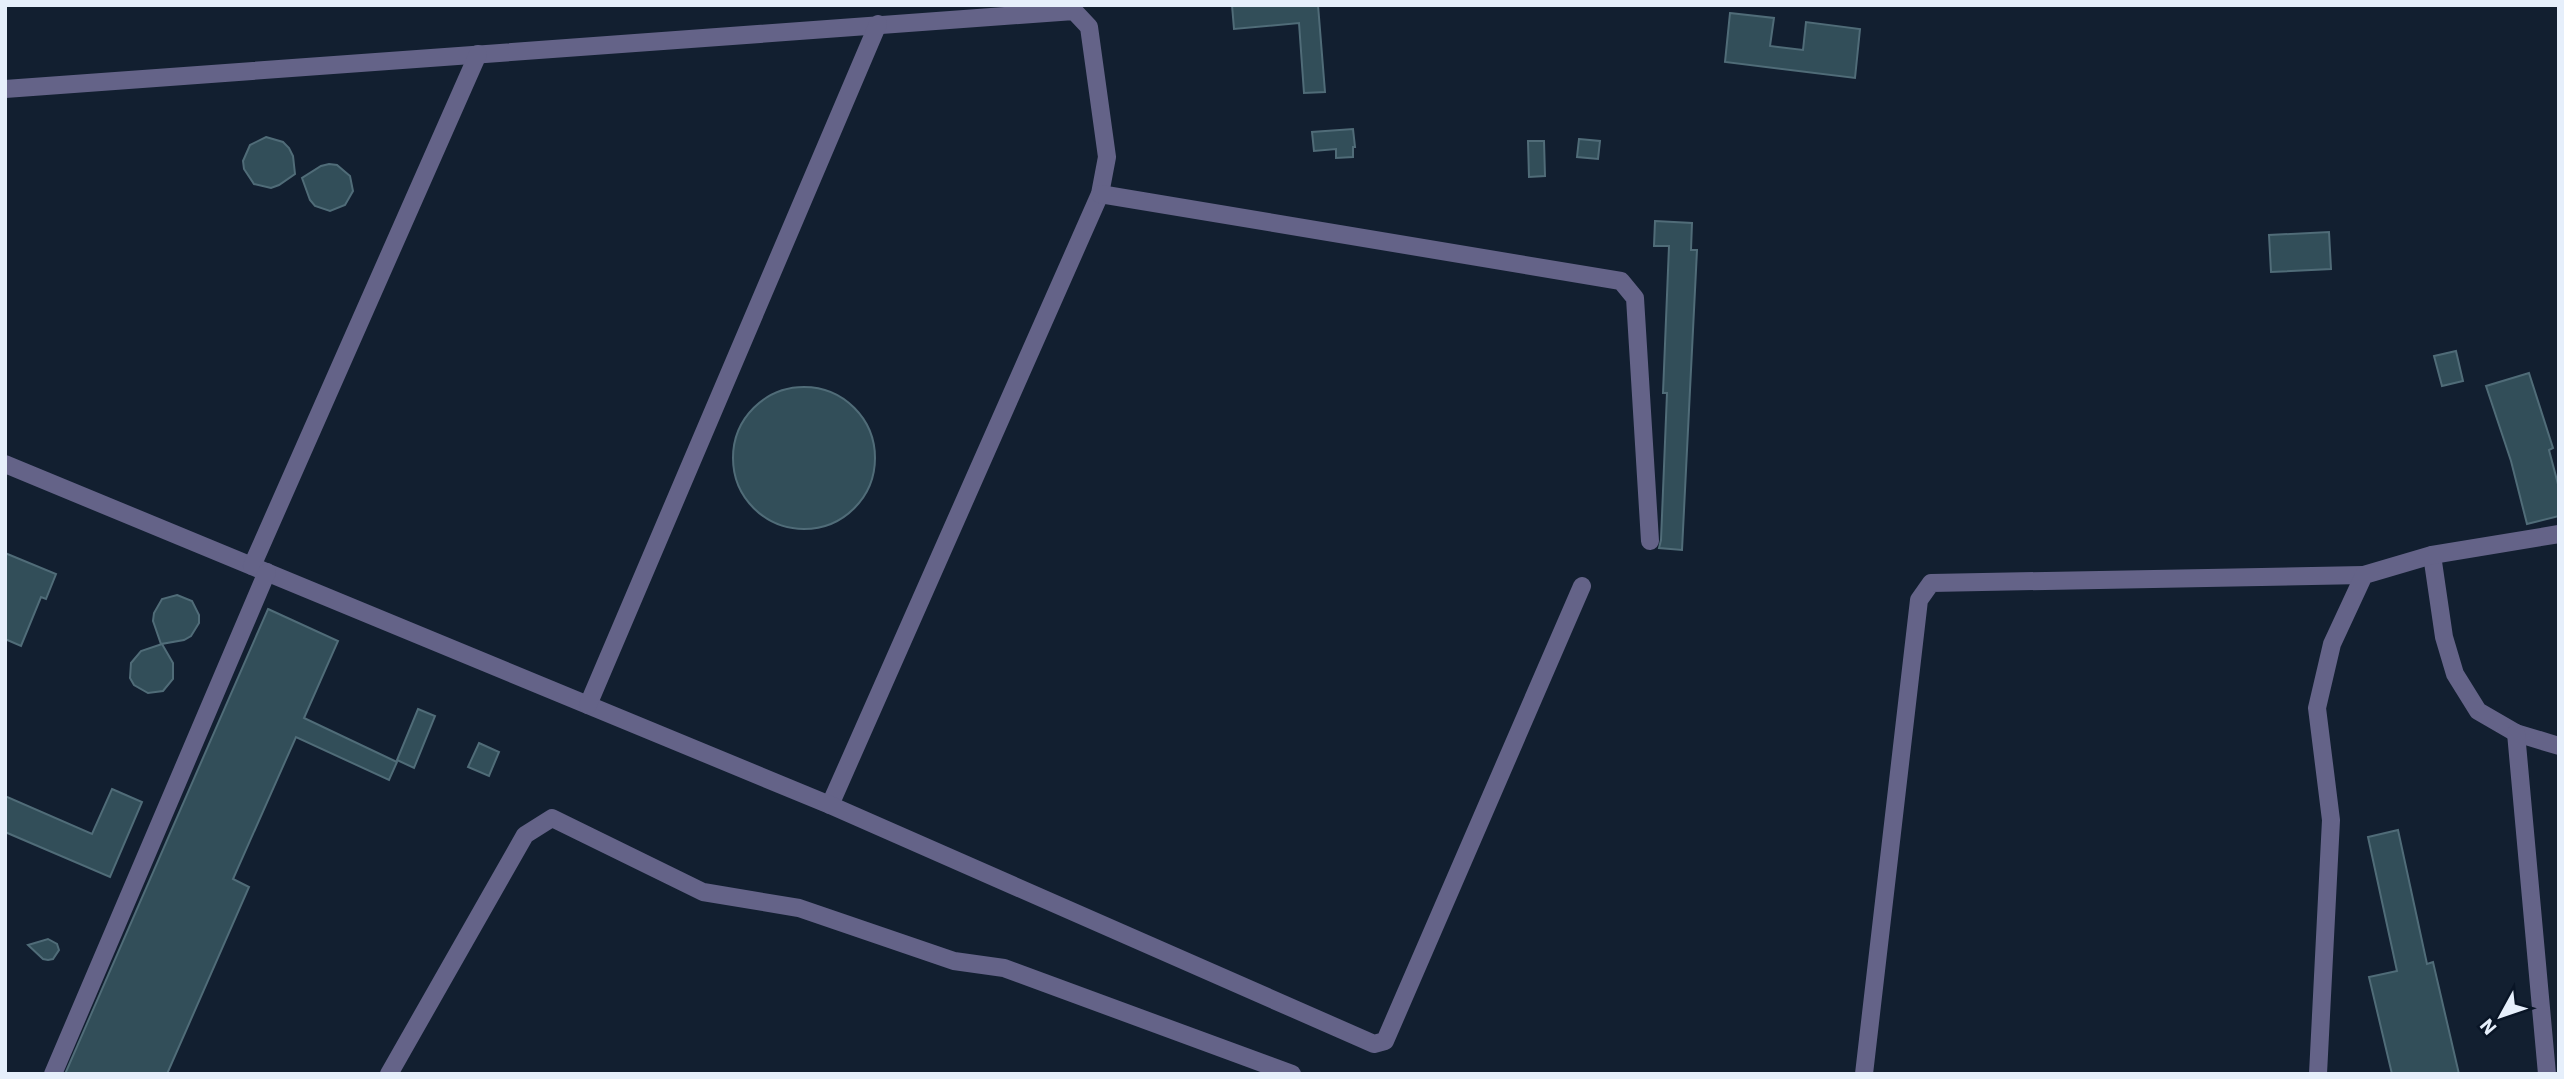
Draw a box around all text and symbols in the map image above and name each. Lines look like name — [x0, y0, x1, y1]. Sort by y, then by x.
north arrow — [2466, 981, 2536, 1051]
text: N — [2474, 1014, 2502, 1040]

